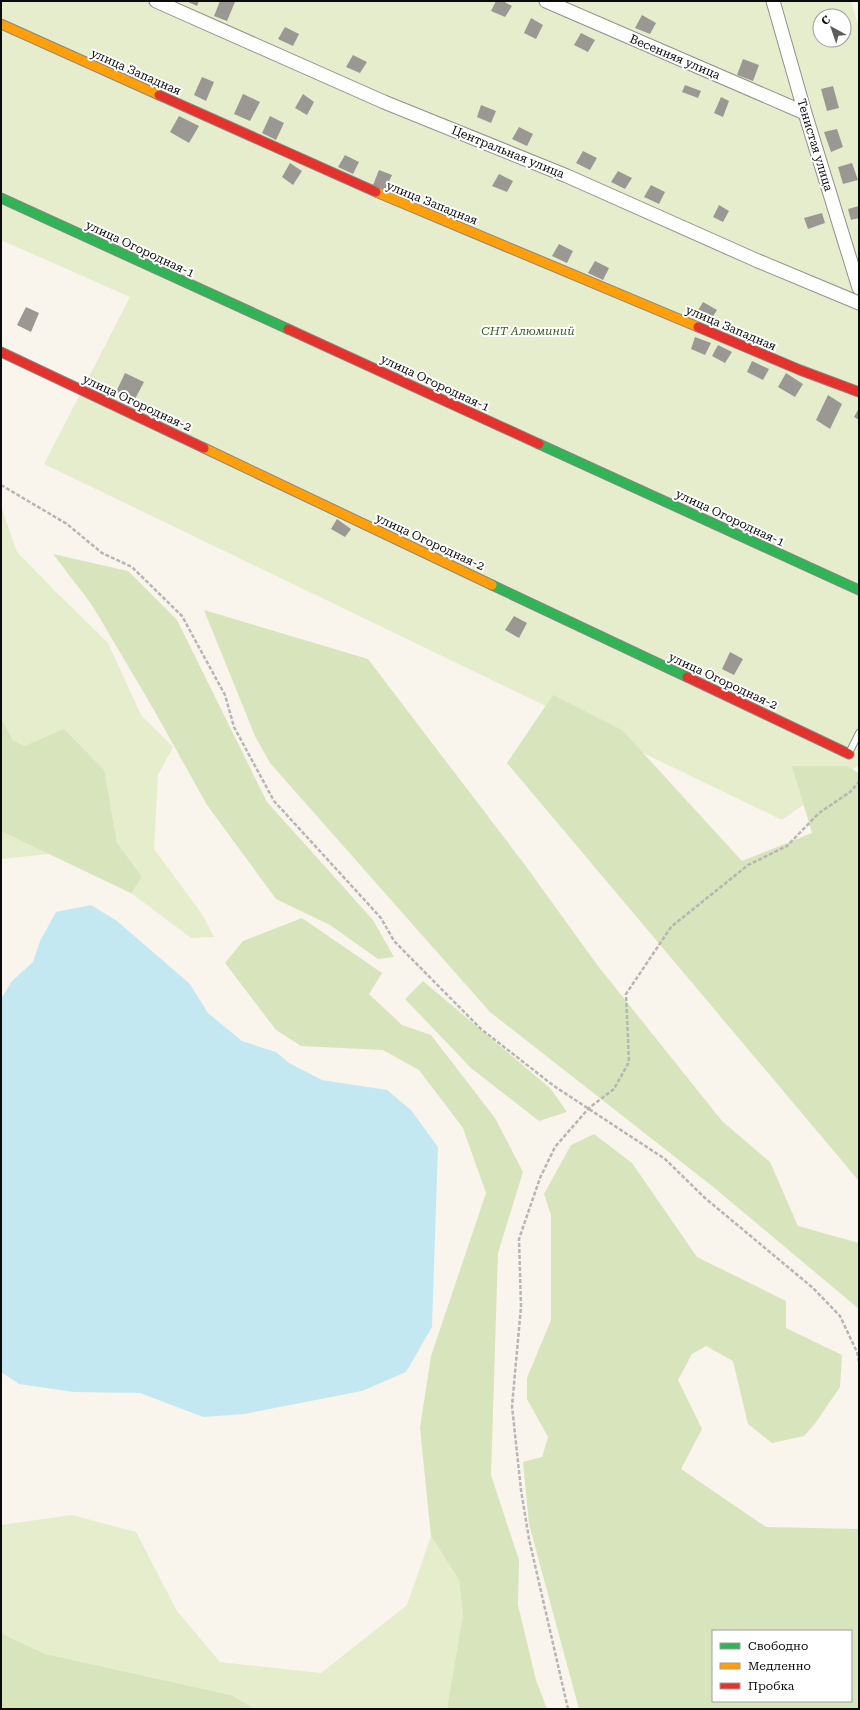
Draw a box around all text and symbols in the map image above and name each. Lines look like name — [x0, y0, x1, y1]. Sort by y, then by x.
north arrow — [812, 8, 852, 48]
text: С — [819, 13, 833, 28]
street label: Весенняя улица — [628, 32, 723, 83]
street label: улица Западная — [89, 46, 183, 98]
street label: Тенистая улица — [794, 97, 836, 193]
street label: Центральная улица — [450, 123, 567, 181]
street label: улица Западная — [384, 178, 480, 228]
street label: улица Огородная-1 — [83, 218, 197, 280]
street label: улица Западная — [684, 303, 779, 353]
park label: СНТ Алюминий — [481, 324, 575, 338]
street label: улица Огородная-1 — [378, 352, 492, 414]
street label: улица Огородная-2 — [80, 372, 194, 434]
street label: улица Огородная-1 — [673, 487, 787, 549]
street label: улица Огородная-2 — [373, 511, 487, 573]
street label: улица Огородная-2 — [666, 650, 780, 712]
legend — [712, 1630, 852, 1702]
text: Свободно — [748, 1639, 808, 1653]
text: Медленно — [748, 1659, 811, 1673]
text: Пробка — [748, 1679, 795, 1693]

